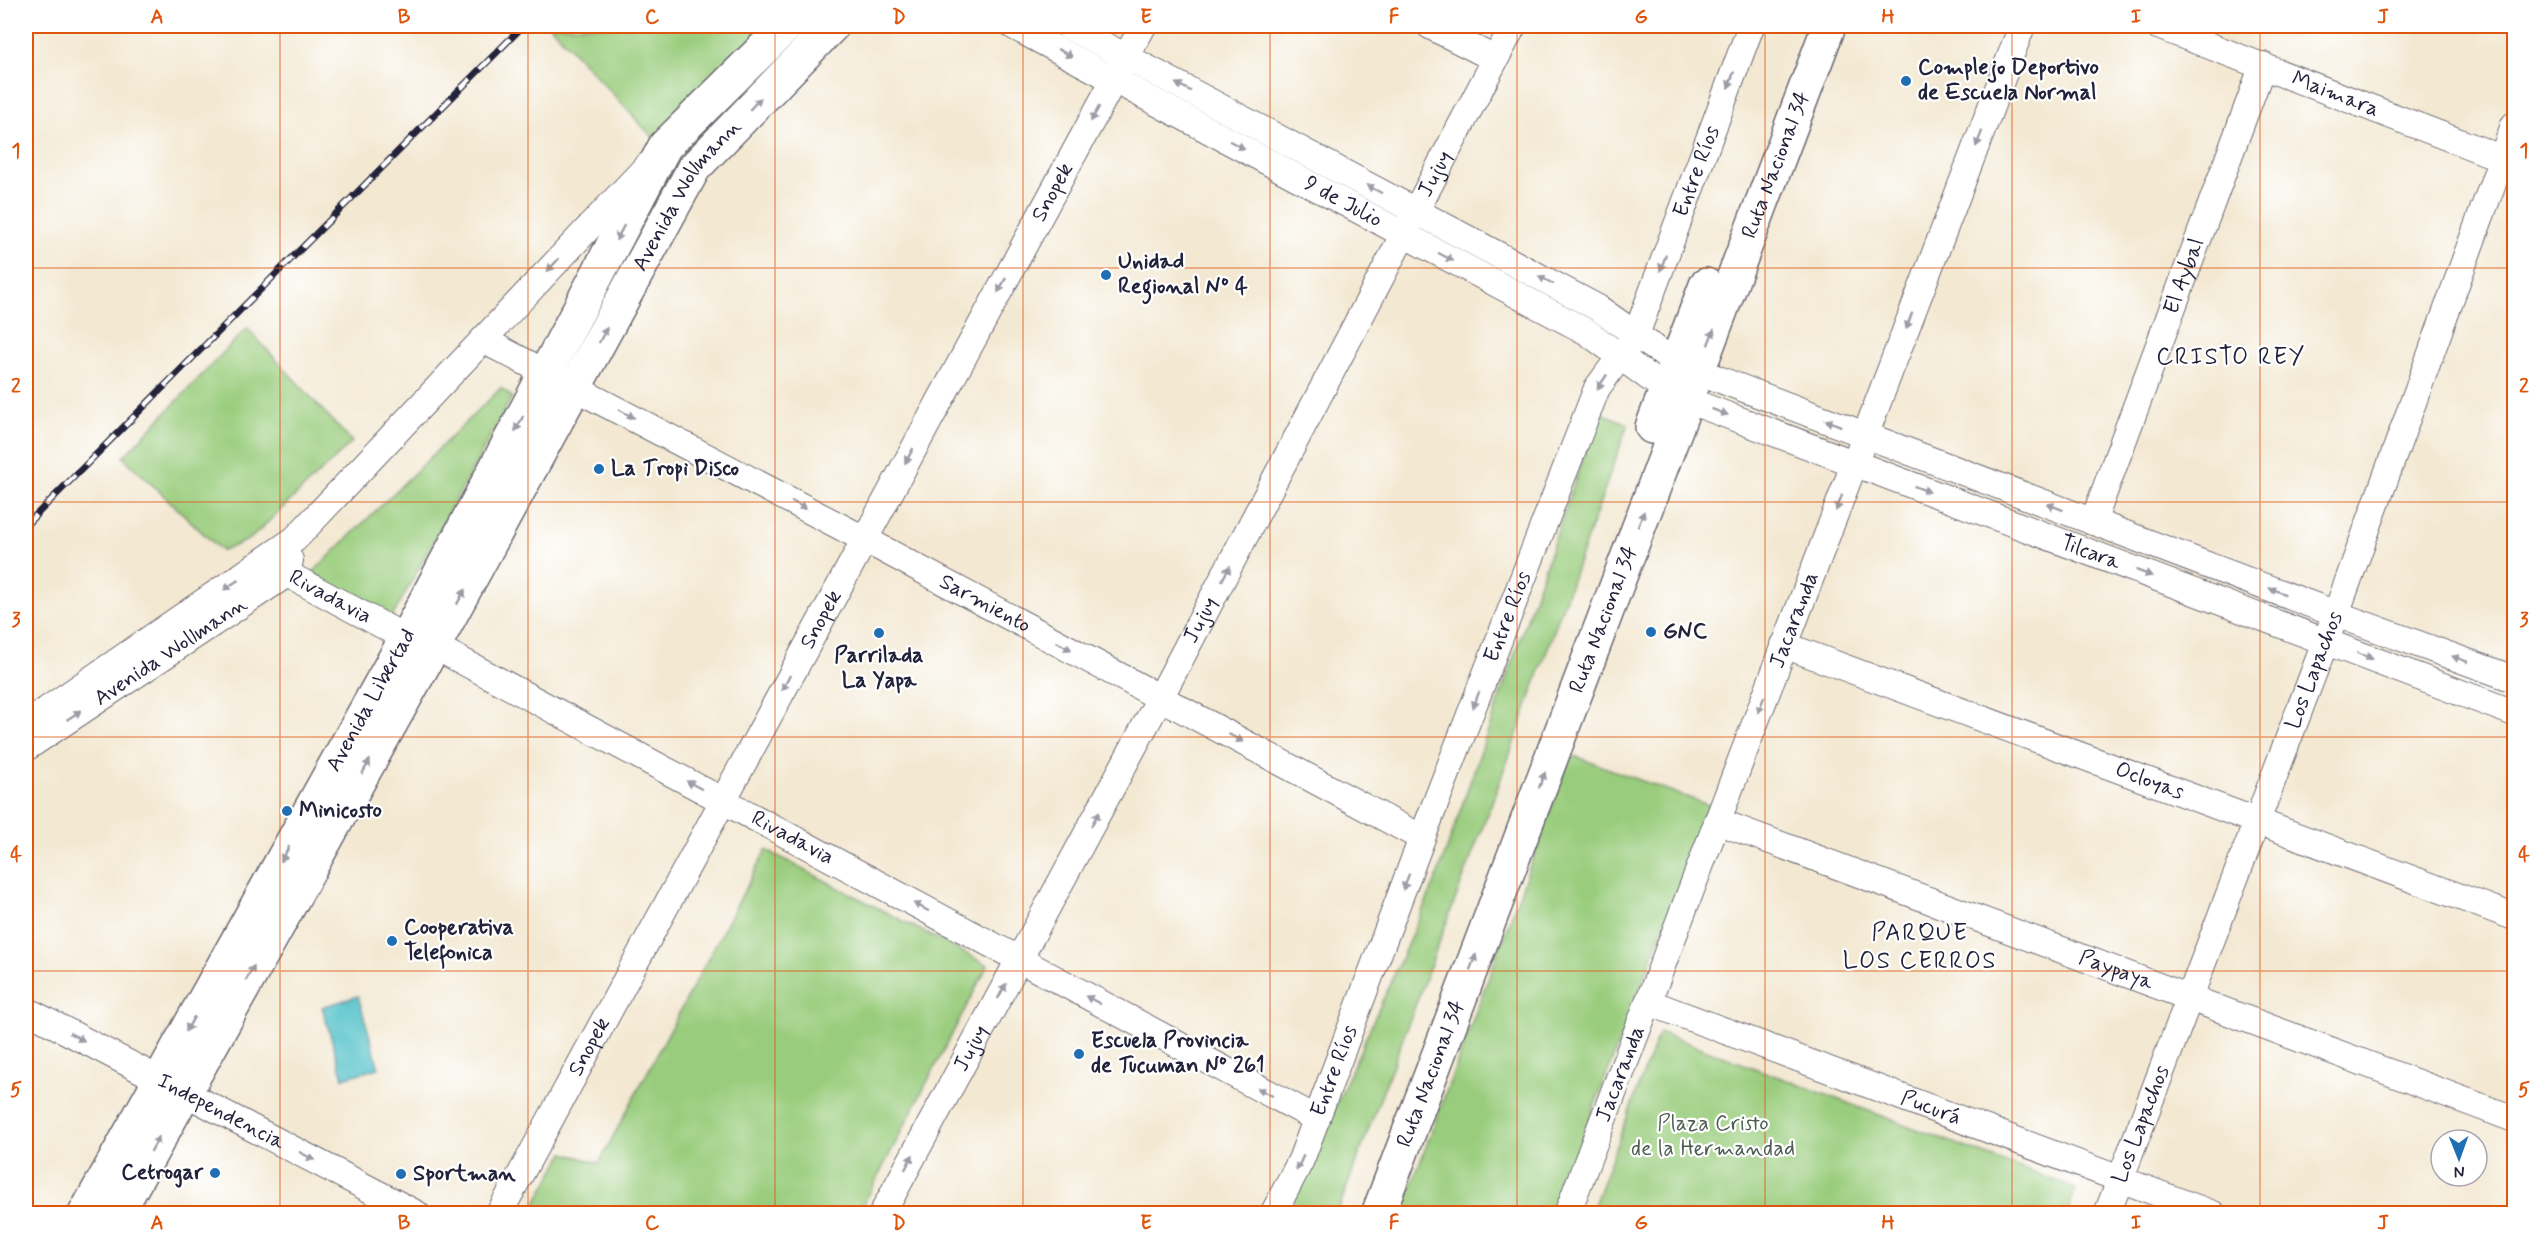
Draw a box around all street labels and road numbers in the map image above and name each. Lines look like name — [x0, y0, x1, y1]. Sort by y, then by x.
street label: Maimara — [2288, 65, 2383, 124]
street label: Ruta Nacional 34 — [1736, 87, 1817, 243]
street label: Avenida Wollmann — [626, 113, 748, 276]
street label: Entre Ríos — [1667, 122, 1727, 221]
street label: Jujuy — [1412, 146, 1459, 202]
street label: Snopek — [1025, 158, 1080, 227]
street label: 9 de Julio — [1299, 170, 1387, 234]
street label: El Aybal — [2157, 235, 2211, 318]
street label: Tilcara — [2056, 529, 2125, 577]
street label: Ruta Nacional 34 — [1563, 542, 1644, 697]
street label: Rivadavia — [284, 563, 376, 631]
street label: Entre Ríos — [1478, 567, 1538, 666]
street label: Sarmiento — [934, 568, 1036, 640]
street label: Jacaranda — [1763, 568, 1826, 672]
street label: Snopek — [794, 585, 849, 654]
street label: Avenida Wollmann — [89, 590, 253, 713]
street label: Jujuy — [1177, 592, 1225, 648]
street label: Los Lapachos — [2279, 607, 2350, 733]
street label: Avenida Libertad — [320, 624, 422, 777]
street label: Ocloyas — [2111, 756, 2188, 807]
street label: Rivadavia — [746, 804, 839, 872]
street label: Paypaya — [2075, 944, 2158, 997]
street label: Ruta Nacional 34 — [1391, 996, 1472, 1151]
street label: Snopek — [562, 1013, 617, 1081]
street label: Jujuy — [947, 1020, 995, 1077]
street label: Entre Ríos — [1305, 1021, 1364, 1120]
street label: Jacaranda — [1589, 1022, 1652, 1126]
street label: Los Lapachos — [2106, 1061, 2176, 1187]
street label: Independencia — [153, 1067, 290, 1157]
street label: Pucurá — [1897, 1084, 1965, 1132]

